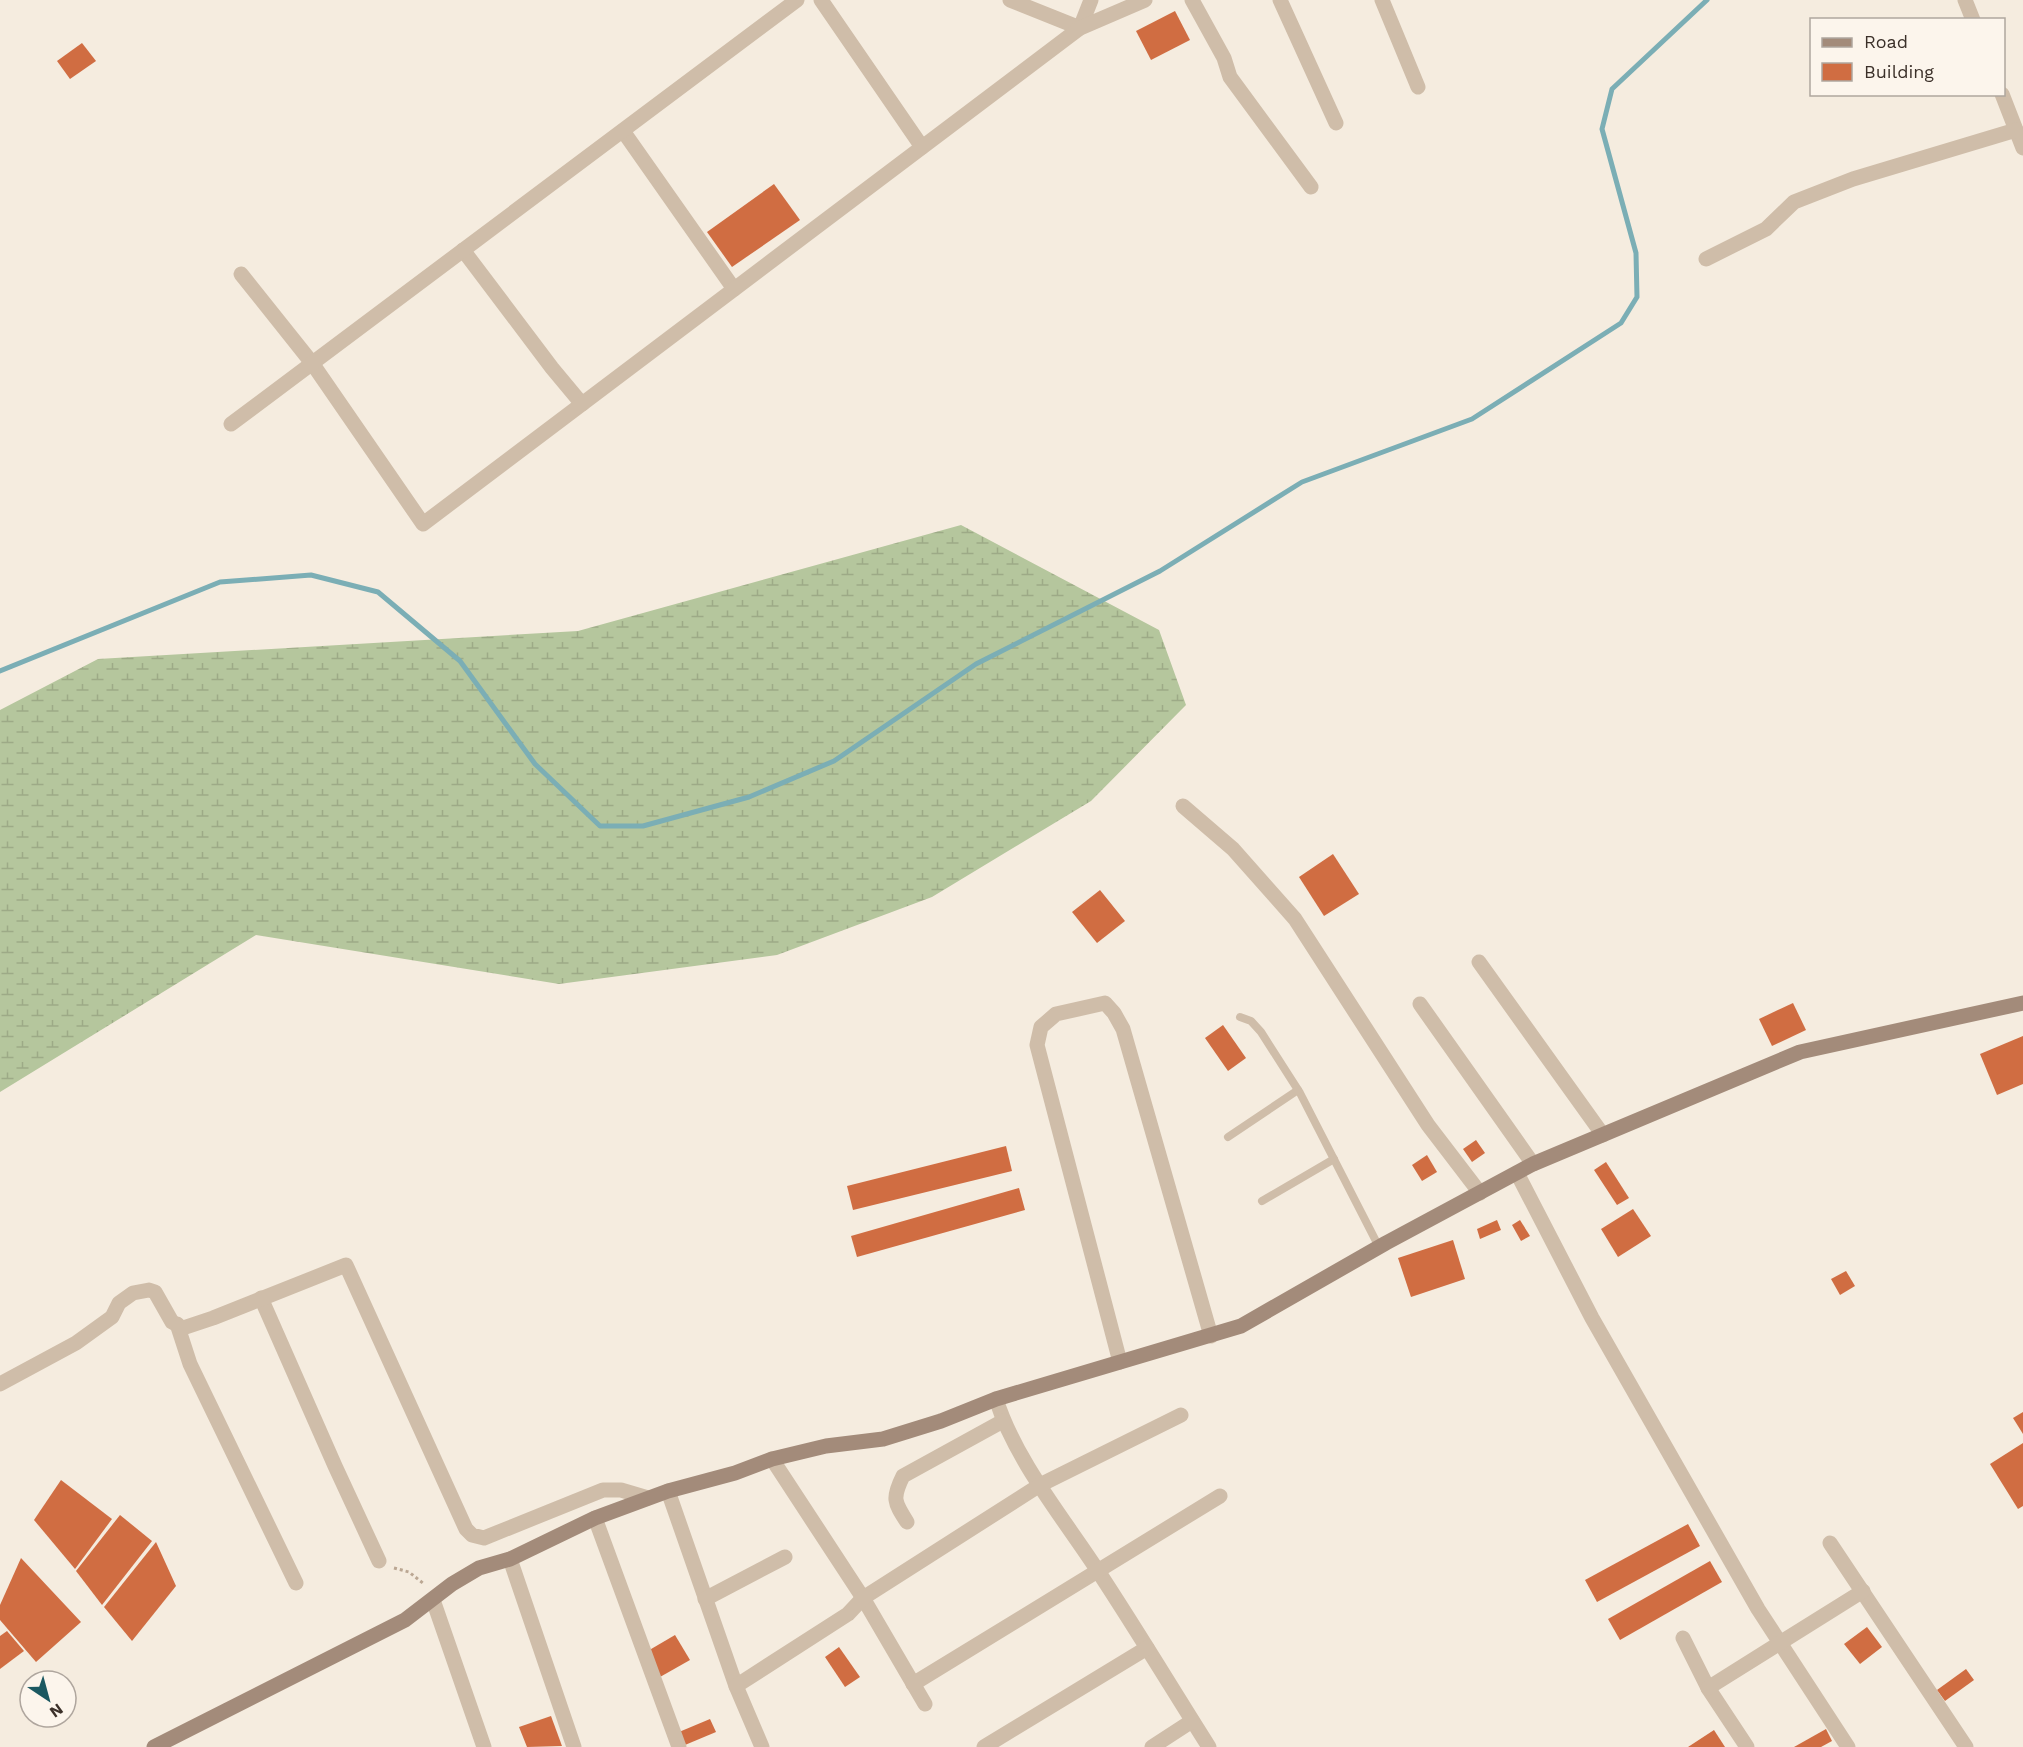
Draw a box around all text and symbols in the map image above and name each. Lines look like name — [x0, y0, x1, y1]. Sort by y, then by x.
legend — [1810, 18, 2005, 96]
text: Road — [1864, 31, 1908, 52]
text: Building — [1864, 61, 1934, 82]
north arrow — [18, 1669, 78, 1729]
text: N — [46, 1700, 67, 1722]

